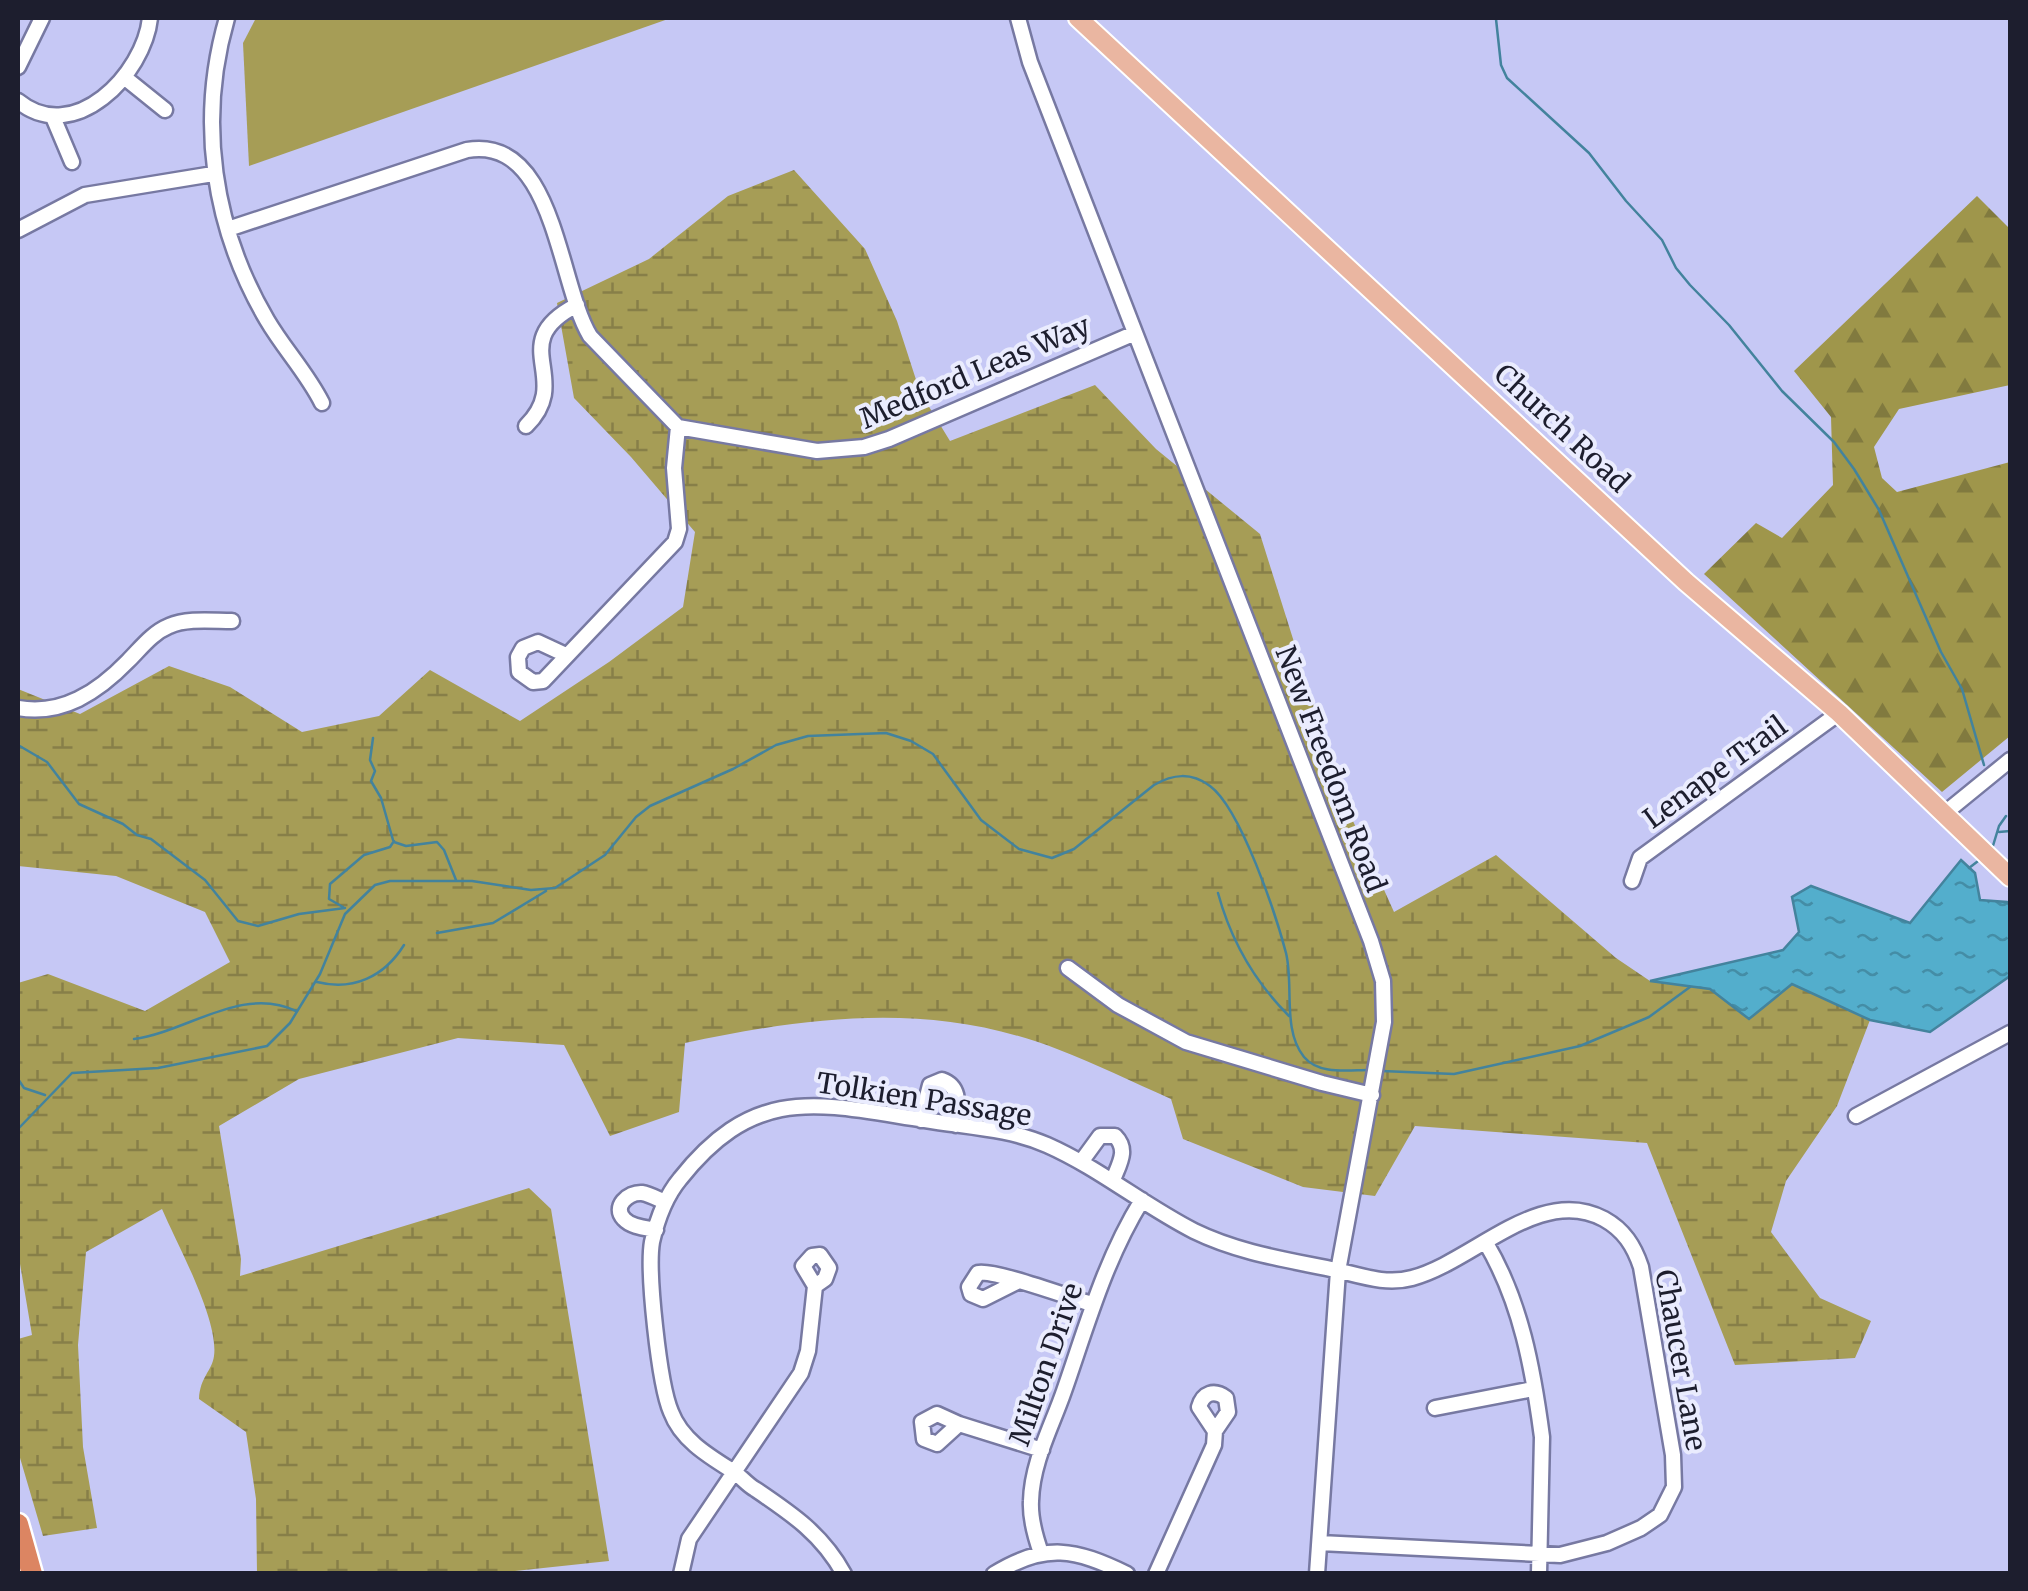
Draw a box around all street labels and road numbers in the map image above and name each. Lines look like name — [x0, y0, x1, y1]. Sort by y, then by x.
street label: Medford Leas Way — [855, 307, 1096, 437]
street label: Church Road — [1487, 356, 1637, 500]
street label: New Freedom Road — [1267, 641, 1395, 897]
street label: Lenape Trail — [1636, 707, 1794, 836]
street label: Tolkien Passage — [814, 1064, 1034, 1134]
street label: Chaucer Lane — [1647, 1267, 1715, 1453]
street label: Milton Drive — [1001, 1278, 1091, 1450]

